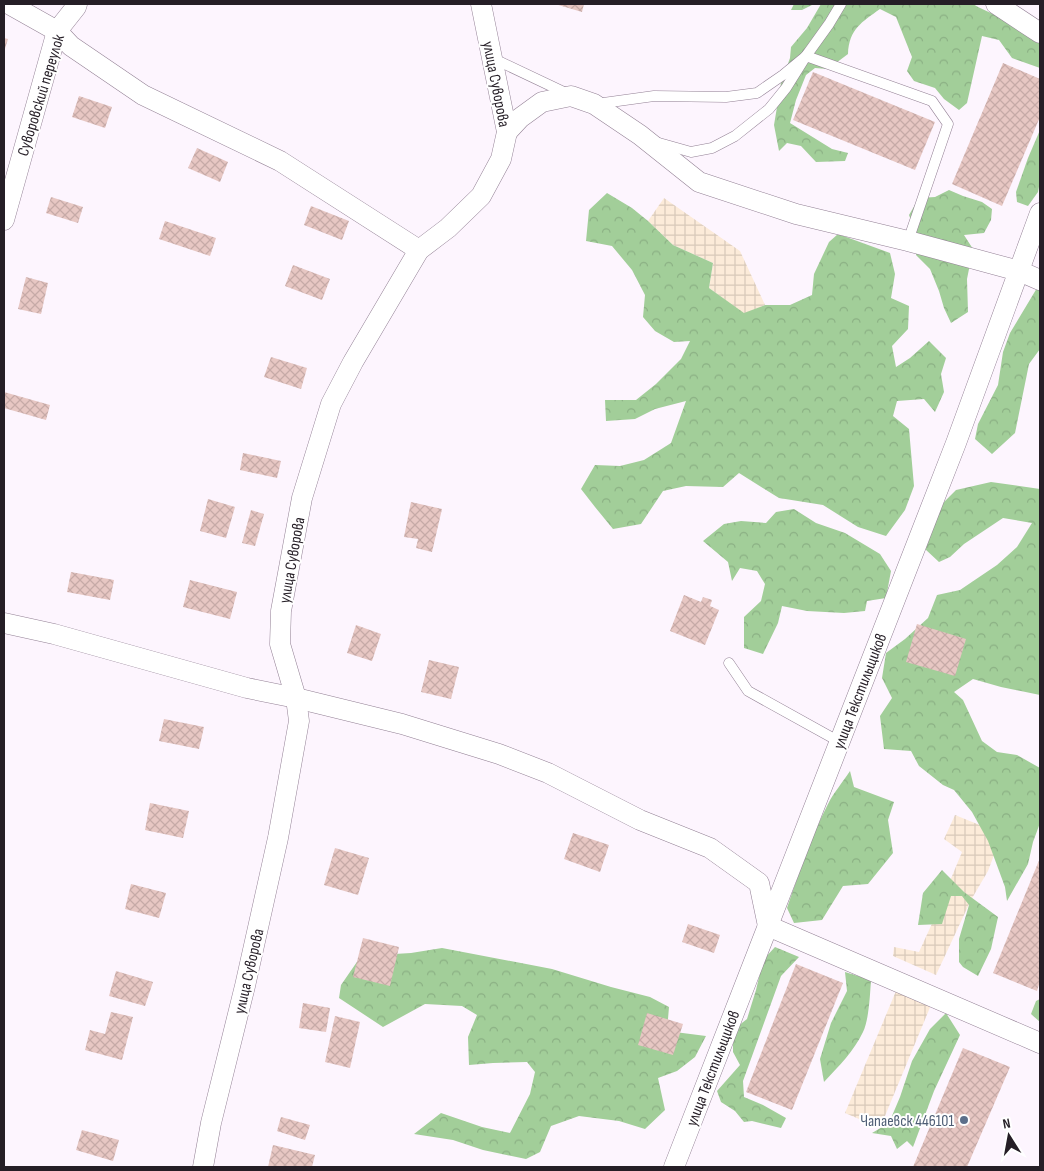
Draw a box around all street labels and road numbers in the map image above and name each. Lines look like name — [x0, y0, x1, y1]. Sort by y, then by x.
street label: Суворовский переулок — [14, 31, 69, 159]
street label: улица Суворова — [478, 40, 513, 129]
street label: улица Суворова — [276, 516, 309, 605]
street label: улица Текстильщиков — [830, 631, 891, 752]
street label: улица Суворова — [230, 927, 269, 1016]
street label: улица Текстильщиков — [683, 1008, 744, 1129]

